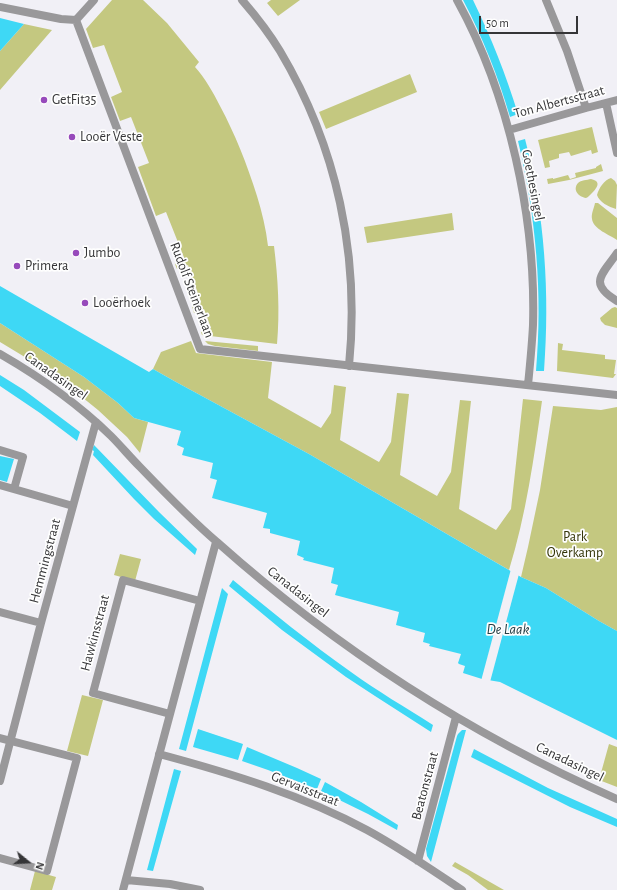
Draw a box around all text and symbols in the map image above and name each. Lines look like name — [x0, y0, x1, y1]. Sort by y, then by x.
scale bar — [481, 8, 580, 34]
text: 50 m — [486, 17, 509, 29]
street label: Ton Albertsstraat — [512, 82, 606, 122]
place label: GetFit35 — [52, 92, 96, 108]
marker: GetFit35 — [39, 95, 49, 105]
place label: Looër Veste — [80, 129, 142, 145]
marker: Looër Veste — [67, 132, 77, 142]
street label: Goethesingel — [518, 148, 548, 222]
street label: Rudolf Steinerlaan — [166, 240, 218, 340]
place label: Jumbo — [84, 245, 120, 261]
marker: Jumbo — [71, 248, 81, 258]
place label: Primera — [25, 258, 68, 274]
marker: Primera — [12, 261, 22, 271]
place label: Looërhoek — [93, 295, 150, 311]
marker: Looërhoek — [80, 298, 90, 308]
street label: Canadasingel — [21, 348, 91, 404]
street label: Hemmingstraat — [26, 517, 64, 605]
park label: Park Overkamp — [547, 529, 603, 562]
street label: Canadasingel — [264, 563, 332, 621]
street label: Hawkinsstraat — [77, 593, 113, 673]
water label: De Laak — [486, 620, 530, 638]
street label: Canadasingel — [533, 738, 607, 786]
street label: Beatonstraat — [408, 750, 442, 822]
street label: Gervaisstraat — [269, 768, 341, 810]
north arrow — [8, 842, 48, 882]
text: N — [33, 861, 46, 871]

